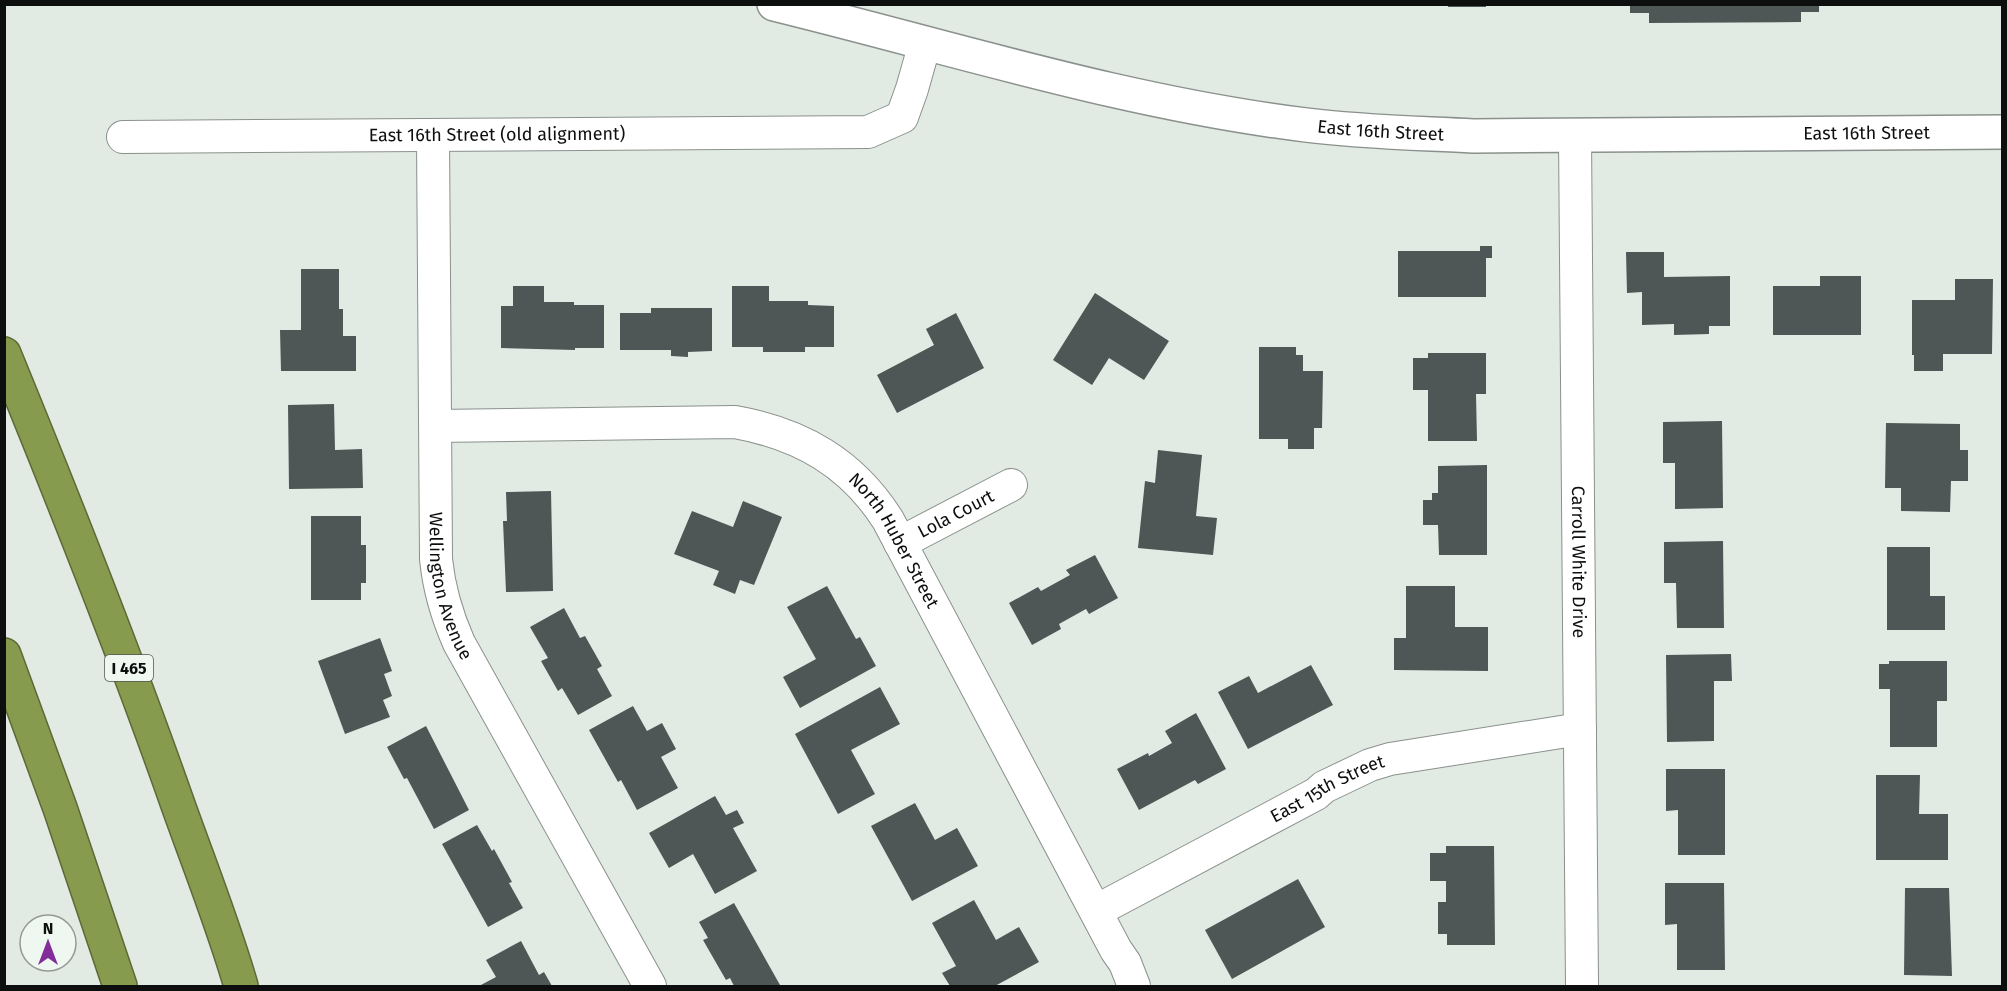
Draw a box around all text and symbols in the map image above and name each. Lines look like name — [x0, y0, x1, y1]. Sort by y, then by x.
street label: East 16th Street — [1316, 115, 1445, 146]
street label: East 16th Street — [1803, 122, 1931, 145]
street label: East 16th Street (old alignment) — [369, 123, 626, 146]
street label: North Huber Street — [844, 468, 944, 612]
street label: Lola Court — [914, 485, 998, 543]
street label: Carroll White Drive — [1567, 486, 1590, 638]
street label: Wellington Avenue — [425, 512, 477, 664]
road number: I 465 — [105, 655, 153, 681]
street label: East 15th Street — [1266, 750, 1387, 827]
north arrow — [18, 913, 78, 973]
text: N — [43, 919, 53, 938]

